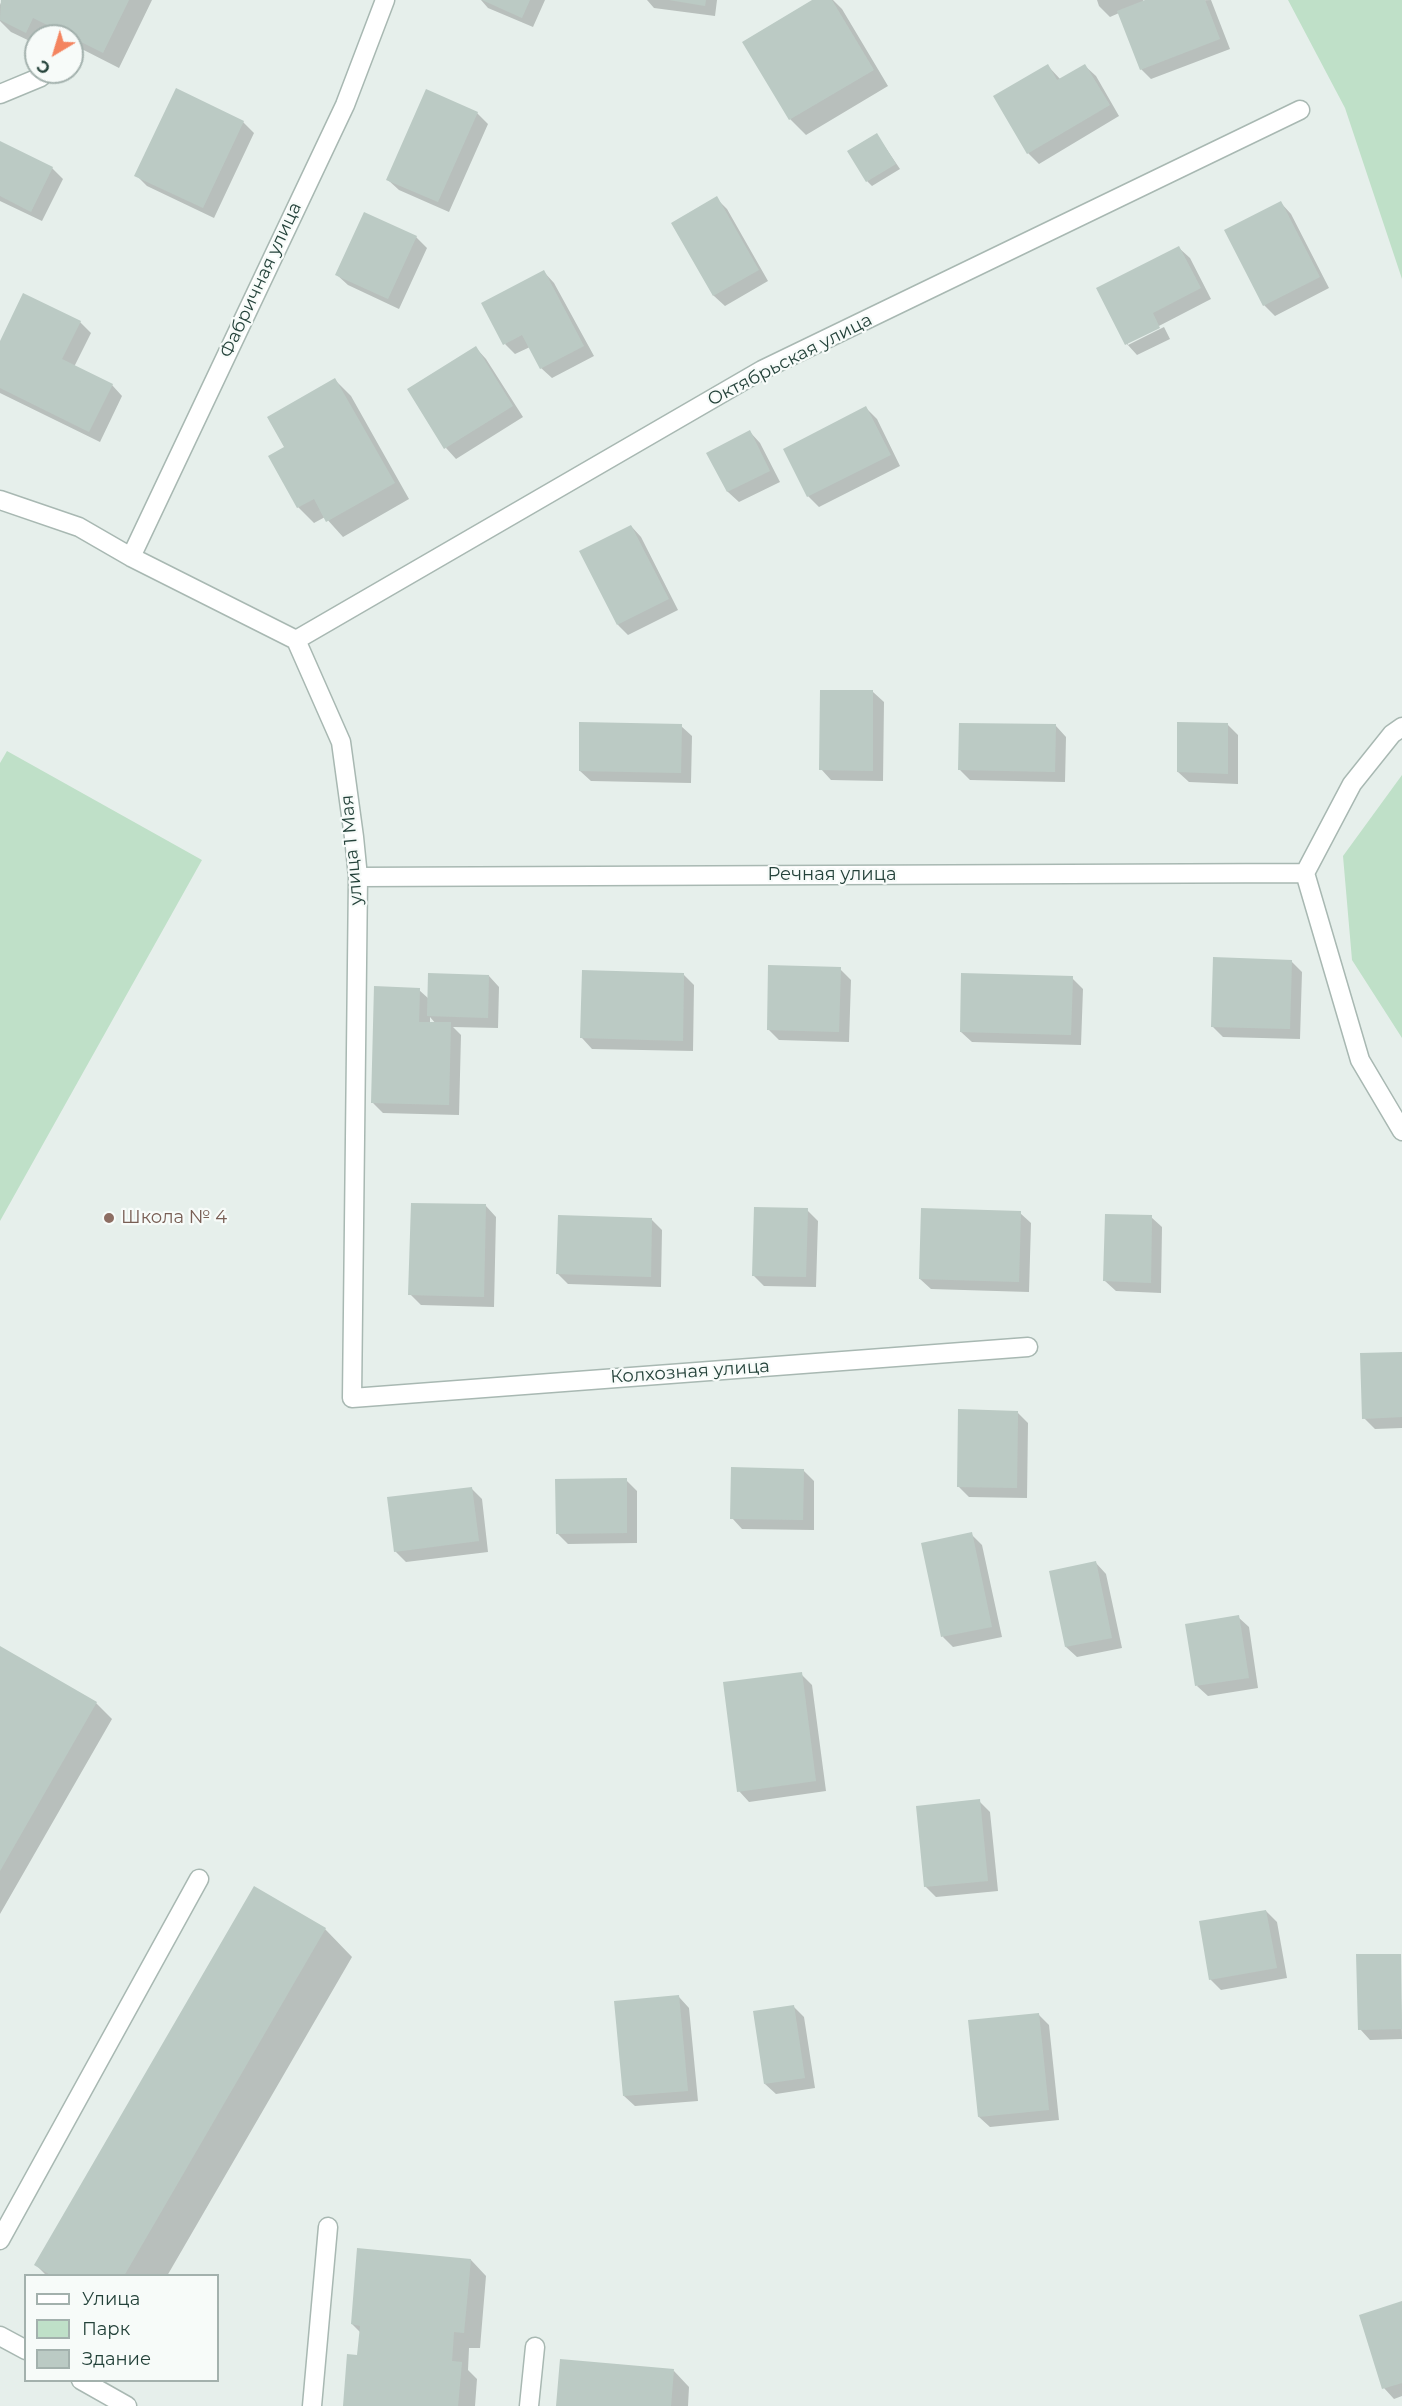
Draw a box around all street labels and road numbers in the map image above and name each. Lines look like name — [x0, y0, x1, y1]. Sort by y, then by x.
street label: Фабричная улица — [216, 199, 306, 361]
street label: Октябрьская улица — [704, 309, 876, 411]
street label: улица 1 Мая — [336, 794, 368, 906]
street label: Речная улица — [768, 864, 896, 886]
street label: Колхозная улица — [610, 1356, 770, 1388]

